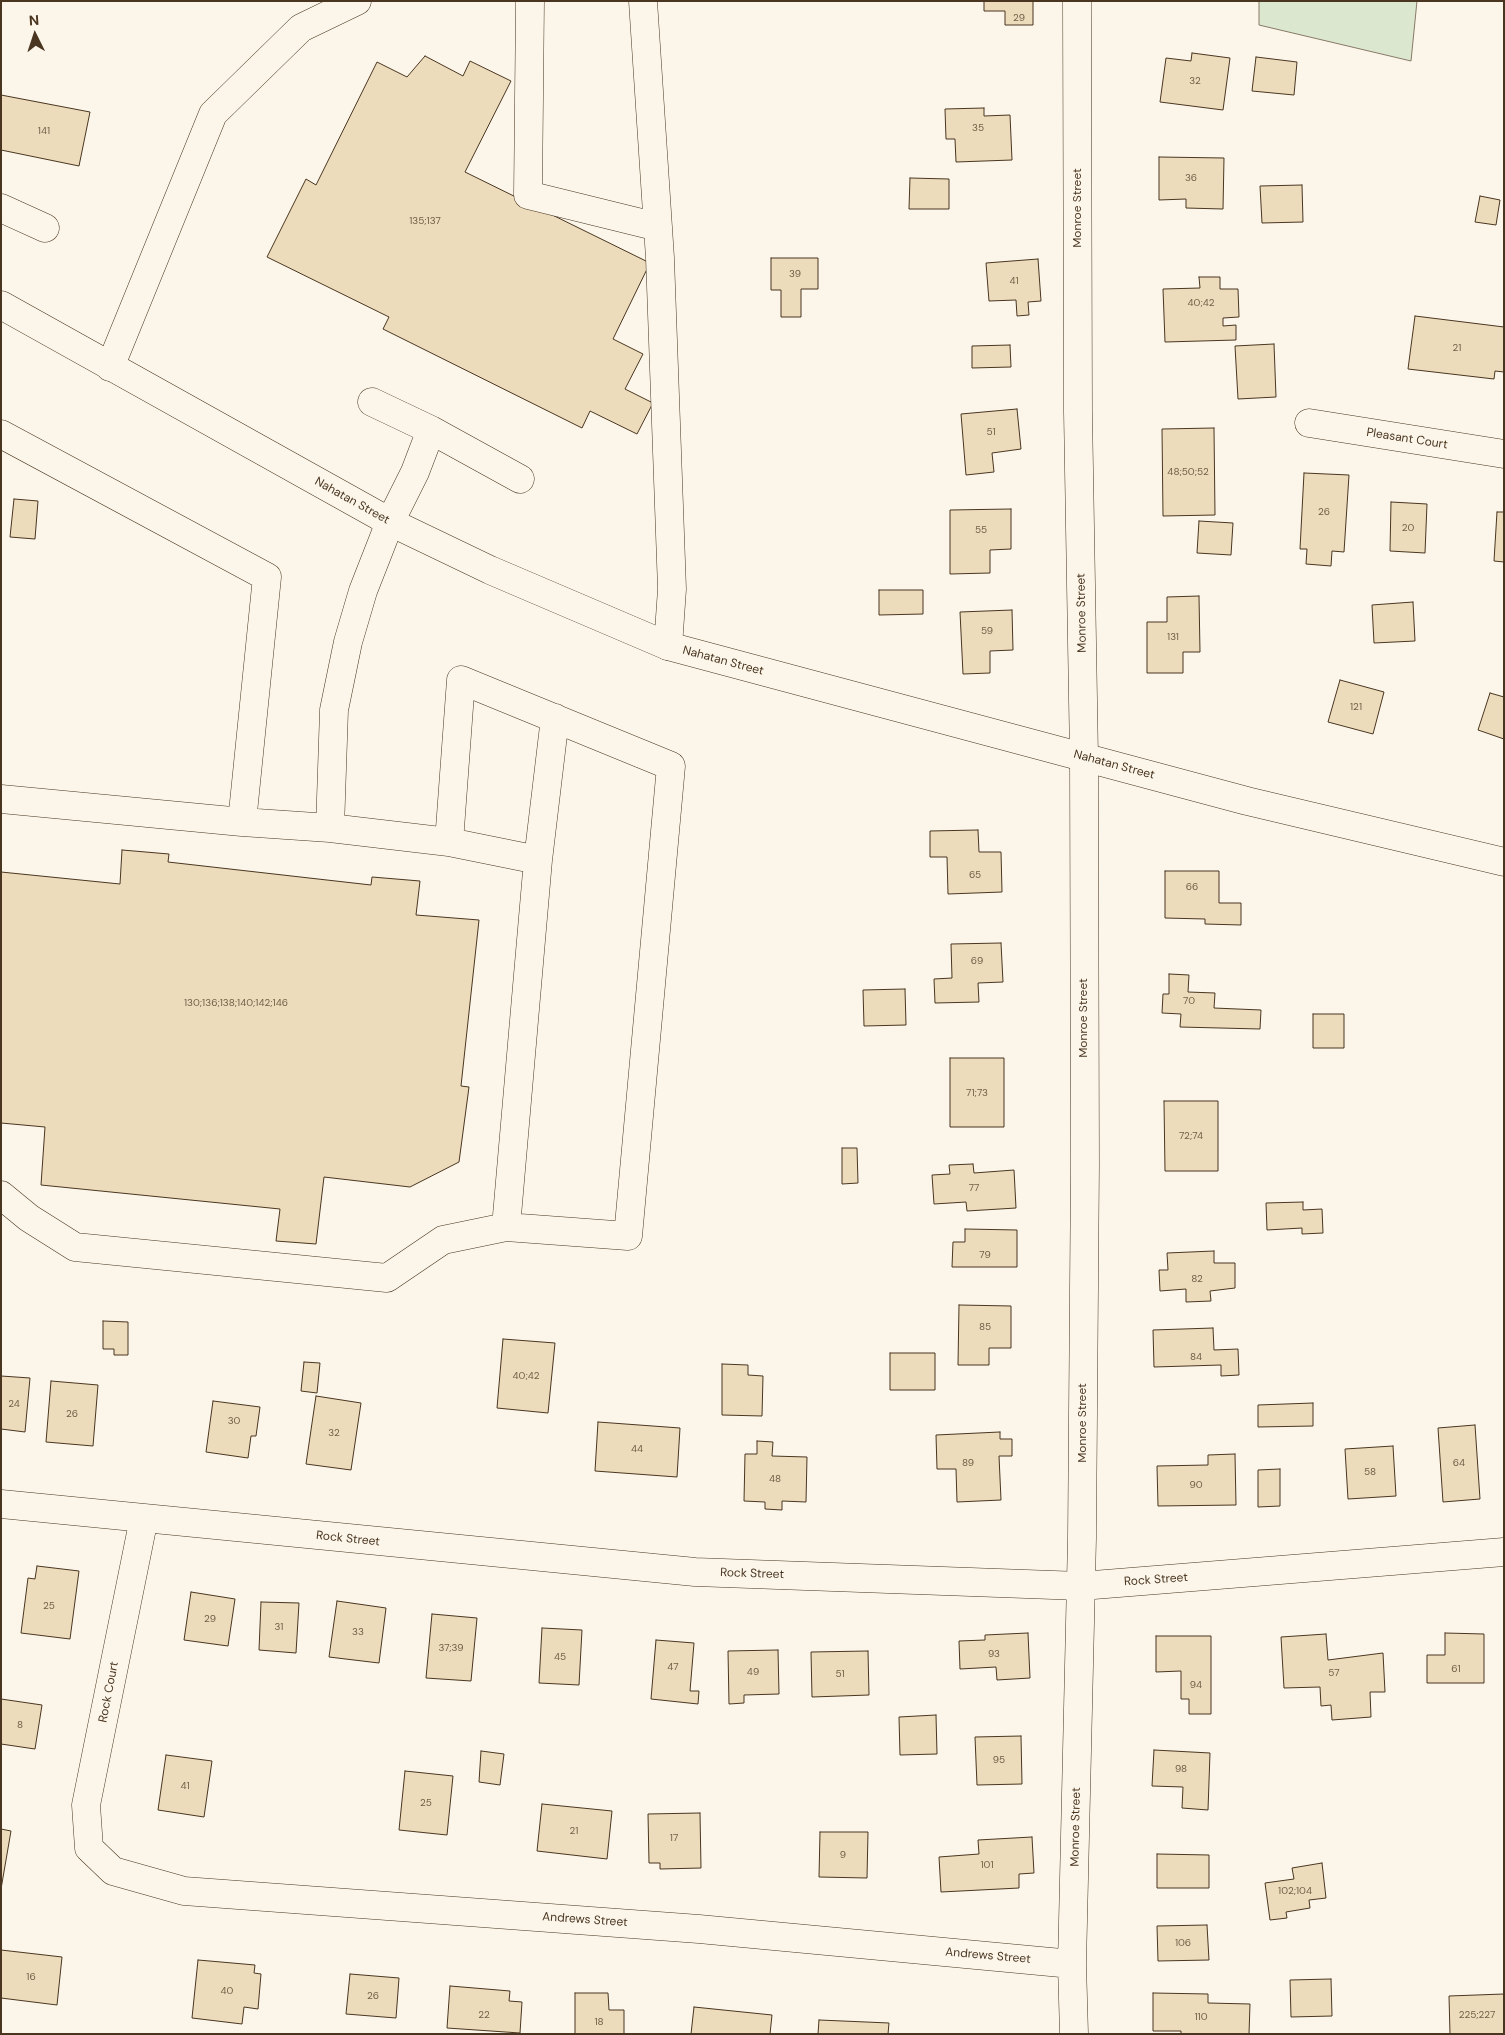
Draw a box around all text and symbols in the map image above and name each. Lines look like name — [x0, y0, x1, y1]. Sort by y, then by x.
north arrow — [10, 10, 60, 60]
text: N — [28, 11, 40, 29]
house number: 29 — [1013, 12, 1025, 24]
house number: 32 — [1189, 75, 1201, 87]
house number: 35 — [972, 122, 984, 134]
house number: 141 — [38, 125, 50, 137]
street label: Monroe Street — [1071, 168, 1085, 248]
house number: 36 — [1185, 172, 1197, 184]
house number: 135;137 — [409, 215, 441, 227]
house number: 39 — [789, 268, 801, 280]
house number: 41 — [1009, 275, 1019, 287]
house number: 40;42 — [1187, 297, 1215, 309]
house number: 21 — [1453, 342, 1461, 354]
street label: Pleasant Court — [1365, 425, 1449, 453]
house number: 51 — [986, 426, 996, 438]
house number: 48;50;52 — [1167, 466, 1209, 478]
street label: Nahatan Street — [312, 474, 392, 528]
house number: 26 — [1318, 506, 1330, 518]
house number: 20 — [1402, 522, 1414, 534]
house number: 55 — [975, 524, 987, 536]
street label: Monroe Street — [1074, 573, 1090, 653]
house number: 59 — [981, 625, 993, 637]
house number: 131 — [1167, 631, 1179, 643]
street label: Nahatan Street — [681, 643, 765, 679]
house number: 121 — [1350, 701, 1362, 713]
street label: Nahatan Street — [1072, 747, 1156, 783]
house number: 65 — [969, 869, 981, 881]
house number: 66 — [1186, 881, 1198, 893]
house number: 69 — [971, 955, 983, 967]
street label: Monroe Street — [1077, 978, 1091, 1058]
house number: 70 — [1183, 995, 1195, 1007]
house number: 130;136;138;140;142;146 — [184, 997, 288, 1009]
house number: 71;73 — [966, 1087, 988, 1099]
house number: 72;74 — [1179, 1130, 1203, 1142]
house number: 77 — [969, 1182, 979, 1194]
house number: 79 — [979, 1249, 991, 1261]
house number: 82 — [1191, 1273, 1203, 1285]
house number: 85 — [979, 1321, 991, 1333]
house number: 84 — [1190, 1351, 1202, 1363]
house number: 40;42 — [512, 1370, 540, 1382]
street label: Monroe Street — [1076, 1383, 1090, 1463]
house number: 24 — [8, 1398, 20, 1410]
house number: 26 — [66, 1408, 78, 1420]
house number: 30 — [228, 1415, 240, 1427]
house number: 32 — [328, 1427, 340, 1439]
house number: 44 — [631, 1443, 643, 1455]
house number: 89 — [962, 1457, 974, 1469]
house number: 64 — [1453, 1457, 1465, 1469]
house number: 58 — [1364, 1466, 1376, 1478]
house number: 48 — [769, 1473, 781, 1485]
house number: 90 — [1189, 1479, 1203, 1491]
street label: Rock Street — [315, 1528, 381, 1550]
street label: Rock Street — [720, 1566, 784, 1582]
street label: Rock Street — [1124, 1571, 1188, 1589]
house number: 25 — [43, 1600, 55, 1612]
house number: 29 — [204, 1613, 216, 1625]
house number: 31 — [275, 1621, 283, 1633]
house number: 33 — [352, 1626, 364, 1638]
house number: 37;39 — [439, 1642, 463, 1654]
house number: 93 — [988, 1648, 1000, 1660]
house number: 45 — [554, 1651, 566, 1663]
street label: Rock Court — [96, 1660, 122, 1724]
house number: 47 — [667, 1661, 679, 1673]
house number: 61 — [1451, 1663, 1461, 1675]
house number: 49 — [747, 1666, 759, 1678]
house number: 57 — [1328, 1667, 1340, 1679]
house number: 51 — [835, 1668, 845, 1680]
house number: 94 — [1190, 1679, 1202, 1691]
house number: 8 — [17, 1719, 23, 1731]
house number: 95 — [993, 1754, 1005, 1766]
house number: 98 — [1175, 1763, 1187, 1775]
house number: 41 — [180, 1780, 190, 1792]
street label: Monroe Street — [1068, 1787, 1084, 1867]
house number: 25 — [420, 1797, 432, 1809]
house number: 21 — [570, 1825, 578, 1837]
house number: 17 — [670, 1832, 678, 1844]
house number: 9 — [840, 1849, 846, 1861]
house number: 101 — [980, 1859, 994, 1871]
house number: 102;104 — [1278, 1885, 1312, 1897]
street label: Andrews Street — [542, 1910, 628, 1930]
house number: 106 — [1175, 1937, 1191, 1949]
street label: Andrews Street — [945, 1945, 1031, 1967]
house number: 16 — [26, 1971, 36, 1983]
house number: 40 — [221, 1985, 233, 1997]
house number: 26 — [367, 1990, 379, 2002]
house number: 22 — [478, 2009, 490, 2021]
house number: 225;227 — [1459, 2009, 1495, 2021]
house number: 110 — [1194, 2011, 1208, 2023]
house number: 18 — [594, 2016, 604, 2028]

